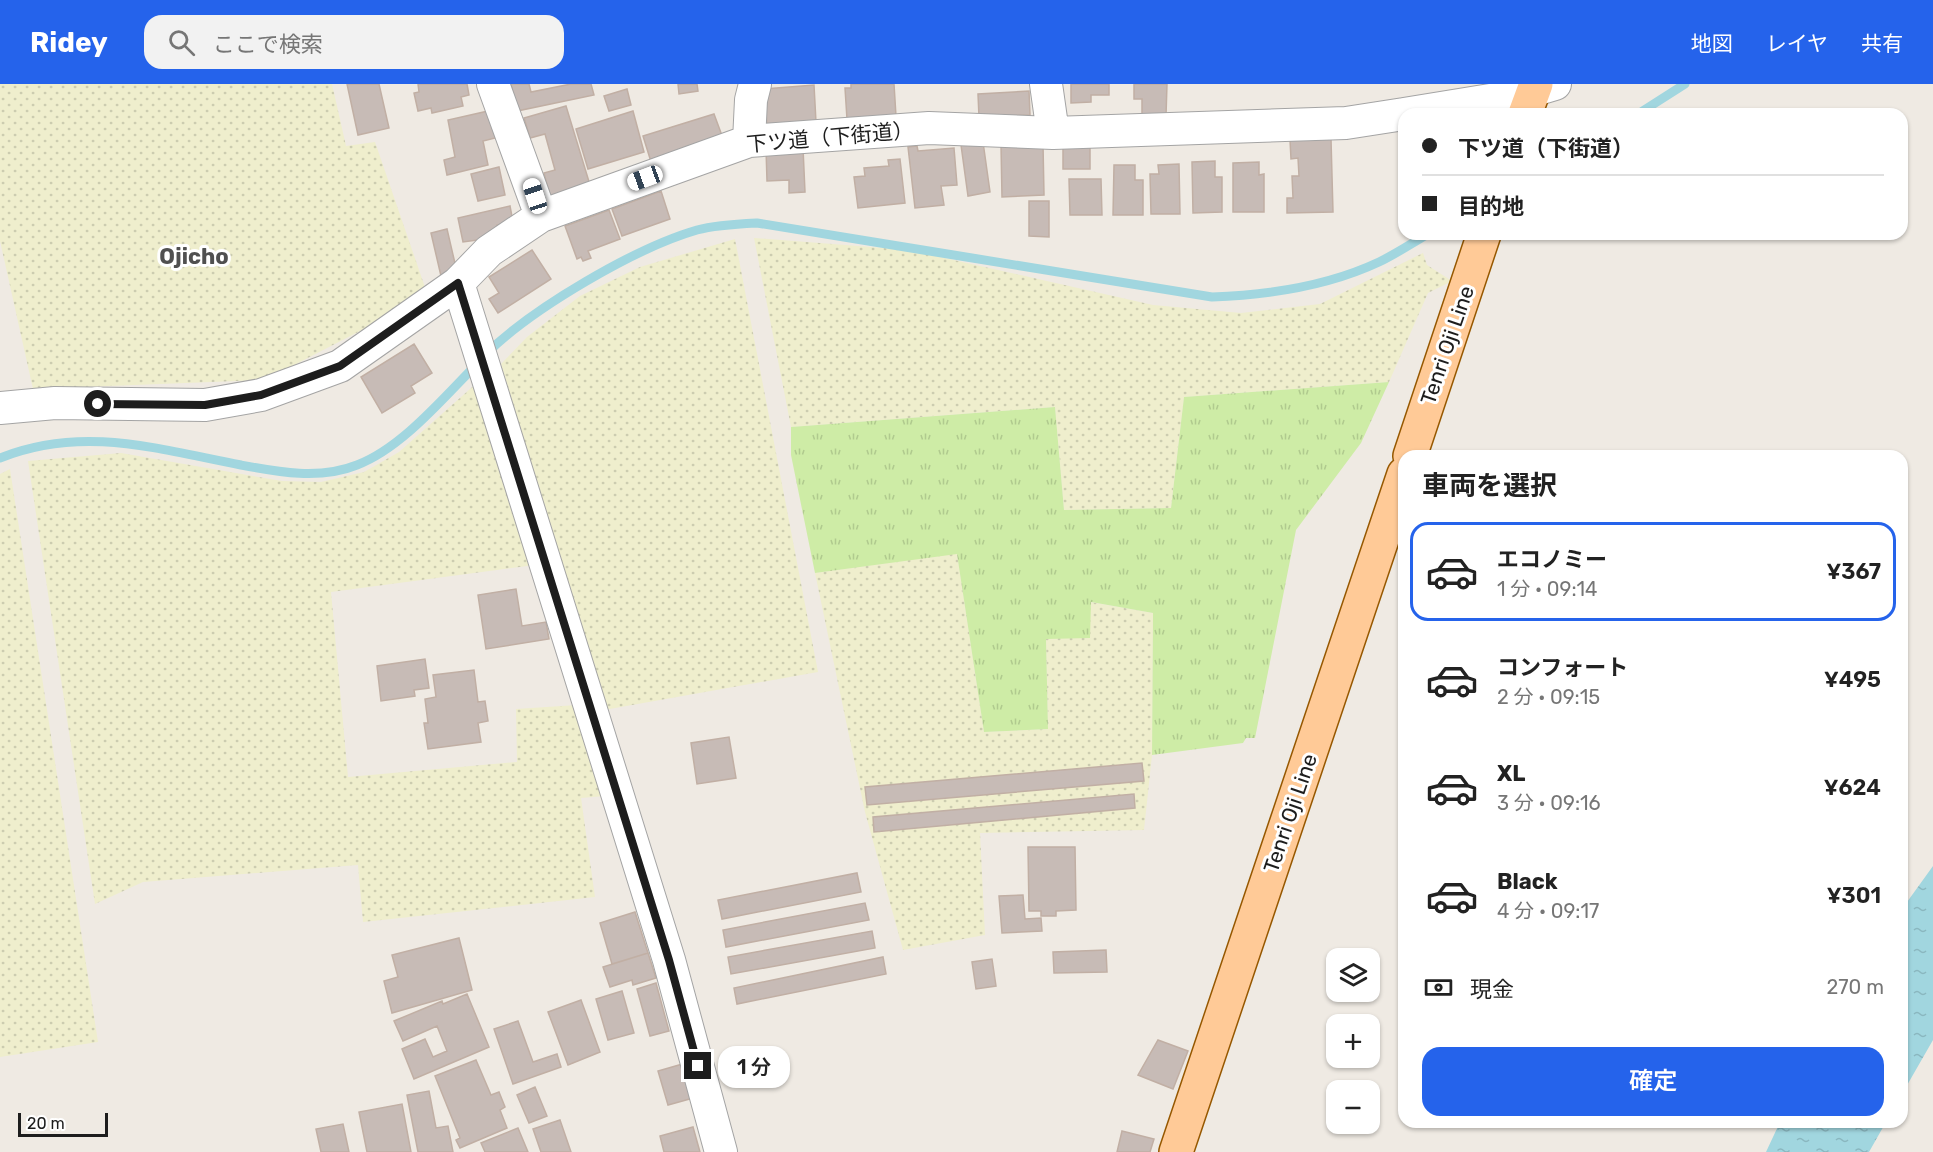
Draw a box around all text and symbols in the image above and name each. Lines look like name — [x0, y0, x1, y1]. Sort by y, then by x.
search box — [144, 15, 564, 69]
text: Ridey — [30, 26, 108, 59]
icon: search — [165, 26, 198, 59]
text: ここで検索 — [213, 31, 323, 58]
text: 地図 — [1691, 31, 1733, 56]
text: レイヤ — [1766, 31, 1828, 56]
text: 共有 — [1861, 31, 1903, 56]
street label: 下ツ道（下街道） — [745, 117, 915, 157]
text: 下ツ道（下街道） — [1458, 135, 1634, 162]
car — [625, 163, 665, 193]
car — [521, 176, 549, 216]
text: 目的地 — [1458, 193, 1524, 220]
district label: Ojicho — [159, 243, 229, 270]
street label: Tenri Oji Line — [1415, 282, 1479, 408]
route start — [84, 390, 111, 417]
text: 車両を選択 — [1422, 470, 1557, 502]
icon: car — [1425, 545, 1479, 599]
text: エコノミー — [1497, 546, 1607, 573]
text: ¥367 — [1827, 558, 1881, 585]
text: 1 分 · 09:14 — [1497, 577, 1598, 601]
icon: car — [1425, 653, 1479, 707]
text: コンフォート — [1497, 654, 1628, 681]
text: ¥495 — [1824, 666, 1881, 693]
text: 2 分 · 09:15 — [1497, 685, 1600, 709]
street label: Tenri Oji Line — [1258, 750, 1322, 876]
text: XL — [1497, 760, 1525, 787]
icon: car — [1425, 761, 1479, 815]
text: ¥624 — [1824, 774, 1881, 801]
text: 3 分 · 09:16 — [1497, 791, 1601, 815]
text: Black — [1497, 868, 1558, 895]
icon: car — [1425, 869, 1479, 923]
text: ¥301 — [1827, 882, 1881, 909]
text: 4 分 · 09:17 — [1497, 899, 1599, 923]
map controls — [1326, 948, 1380, 1134]
button: layers — [1326, 948, 1380, 1002]
icon: cash — [1422, 971, 1455, 1004]
text: 270 m — [1827, 975, 1884, 999]
text: 現金 — [1470, 976, 1514, 1003]
button: + — [1326, 1014, 1380, 1068]
callout: 1 分 — [719, 1045, 791, 1087]
button: 確定 — [1422, 1047, 1884, 1116]
route end — [684, 1052, 711, 1079]
text: 1 分 — [737, 1055, 771, 1079]
button: − — [1326, 1080, 1380, 1134]
scale bar — [18, 1110, 108, 1138]
text: 20 m — [27, 1114, 65, 1133]

